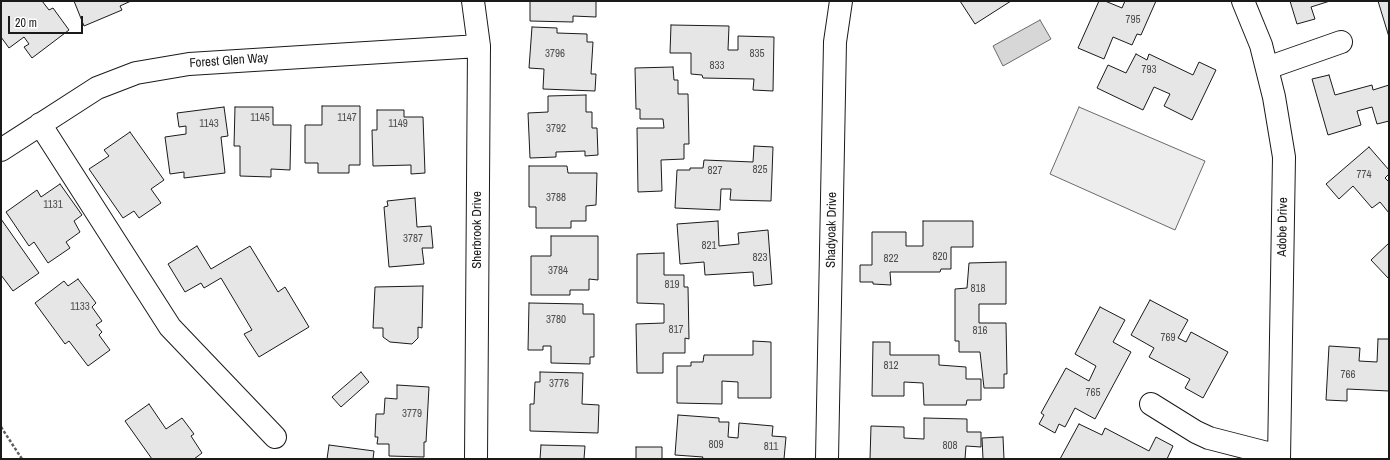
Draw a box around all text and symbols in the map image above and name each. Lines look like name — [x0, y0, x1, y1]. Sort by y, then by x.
scale bar — [10, 8, 85, 34]
house number: 795 — [1125, 13, 1141, 27]
text: 20 m — [15, 15, 37, 31]
house number: 3796 — [545, 47, 565, 61]
house number: 835 — [749, 47, 765, 61]
street label: Forest Glen Way — [189, 50, 269, 72]
house number: 833 — [709, 59, 725, 73]
house number: 793 — [1141, 63, 1157, 77]
house number: 1145 — [250, 111, 270, 125]
house number: 1147 — [337, 111, 357, 125]
house number: 1143 — [199, 117, 219, 131]
house number: 1149 — [388, 117, 408, 131]
house number: 3792 — [546, 122, 566, 136]
house number: 825 — [752, 163, 768, 177]
house number: 827 — [707, 164, 723, 178]
house number: 774 — [1356, 168, 1372, 182]
street label: Sherbrook Drive — [470, 191, 486, 269]
house number: 3788 — [546, 191, 566, 205]
street label: Shadyoak Drive — [824, 192, 840, 268]
street label: Adobe Drive — [1275, 197, 1291, 257]
house number: 1131 — [43, 198, 63, 212]
house number: 3787 — [403, 232, 423, 246]
house number: 821 — [701, 239, 717, 253]
house number: 820 — [932, 250, 948, 264]
house number: 823 — [752, 251, 768, 265]
house number: 822 — [883, 252, 899, 266]
house number: 3784 — [548, 264, 568, 278]
house number: 819 — [664, 278, 680, 292]
house number: 818 — [970, 282, 986, 296]
house number: 1133 — [70, 300, 90, 314]
house number: 3780 — [546, 313, 566, 327]
house number: 817 — [668, 323, 684, 337]
house number: 816 — [972, 324, 988, 338]
house number: 769 — [1160, 331, 1176, 345]
house number: 812 — [883, 359, 899, 373]
house number: 766 — [1340, 368, 1356, 382]
house number: 3776 — [549, 377, 569, 391]
house number: 765 — [1085, 386, 1101, 400]
house number: 3779 — [402, 407, 422, 421]
house number: 809 — [708, 438, 724, 452]
house number: 808 — [942, 439, 958, 453]
house number: 811 — [764, 440, 778, 454]

